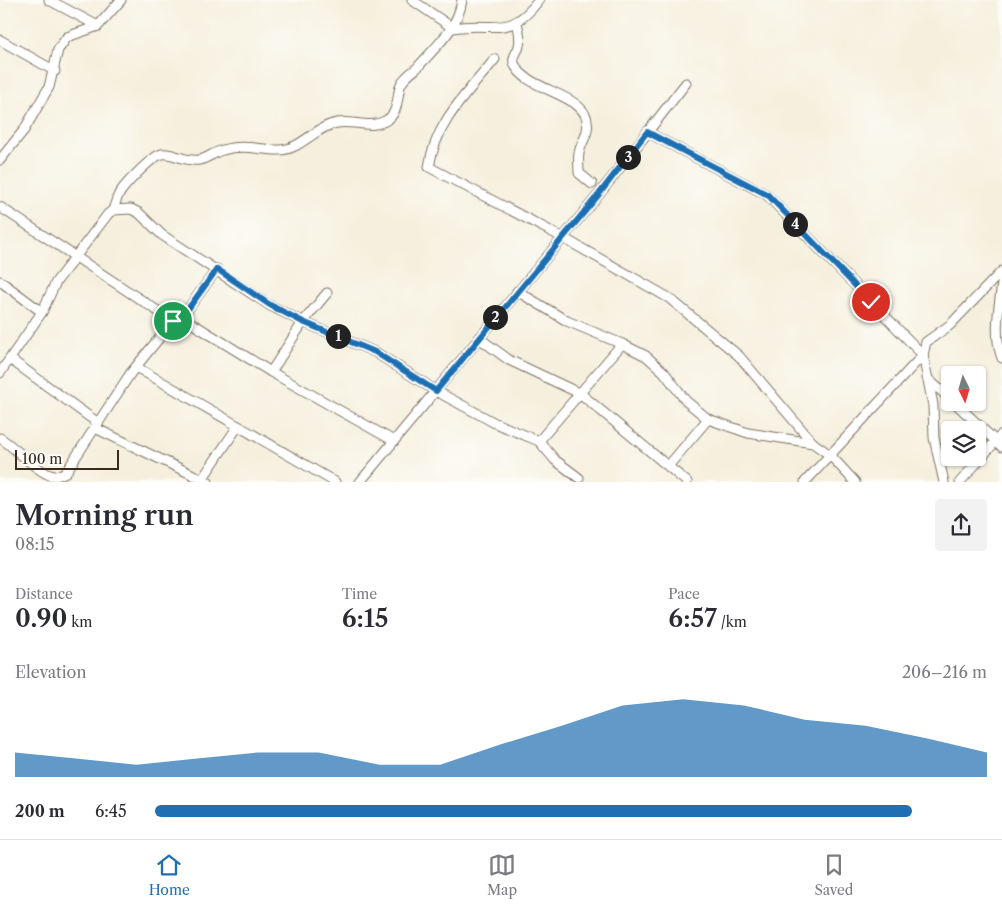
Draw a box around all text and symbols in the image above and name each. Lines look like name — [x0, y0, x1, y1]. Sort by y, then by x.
pin: 3 — [616, 144, 640, 170]
text: 3 — [625, 148, 632, 166]
pin: 4 — [782, 212, 808, 236]
text: 4 — [791, 215, 800, 233]
pin — [850, 281, 892, 323]
icon: check — [857, 288, 885, 316]
pin — [152, 300, 194, 342]
pin: 2 — [482, 304, 508, 330]
icon: arrive — [159, 307, 187, 335]
text: 2 — [491, 308, 500, 326]
pin: 1 — [326, 324, 350, 348]
text: 1 — [335, 327, 342, 345]
north arrow — [941, 366, 986, 411]
map controls — [941, 366, 986, 466]
button: layers — [941, 421, 986, 466]
scale bar — [15, 447, 119, 470]
text: 100 m — [22, 450, 62, 468]
text: Morning run — [15, 498, 194, 532]
button: share — [935, 499, 987, 551]
text: 08:15 — [15, 534, 55, 554]
text: Distance — [15, 585, 73, 603]
text: Time — [342, 585, 377, 603]
text: Pace — [668, 585, 700, 603]
text: 0.90 — [15, 603, 67, 634]
text: 6:15 — [342, 603, 389, 634]
text: 6:57 — [668, 603, 717, 634]
text: km — [67, 613, 92, 631]
text: /km — [717, 613, 747, 631]
text: Elevation — [15, 662, 86, 682]
text: 206–216 m — [902, 662, 987, 682]
text: 200 m — [15, 801, 65, 821]
text: 6:45 — [95, 801, 127, 821]
tab: Home — [149, 851, 190, 899]
tab: Map — [487, 851, 517, 899]
tab: Saved — [814, 851, 853, 899]

